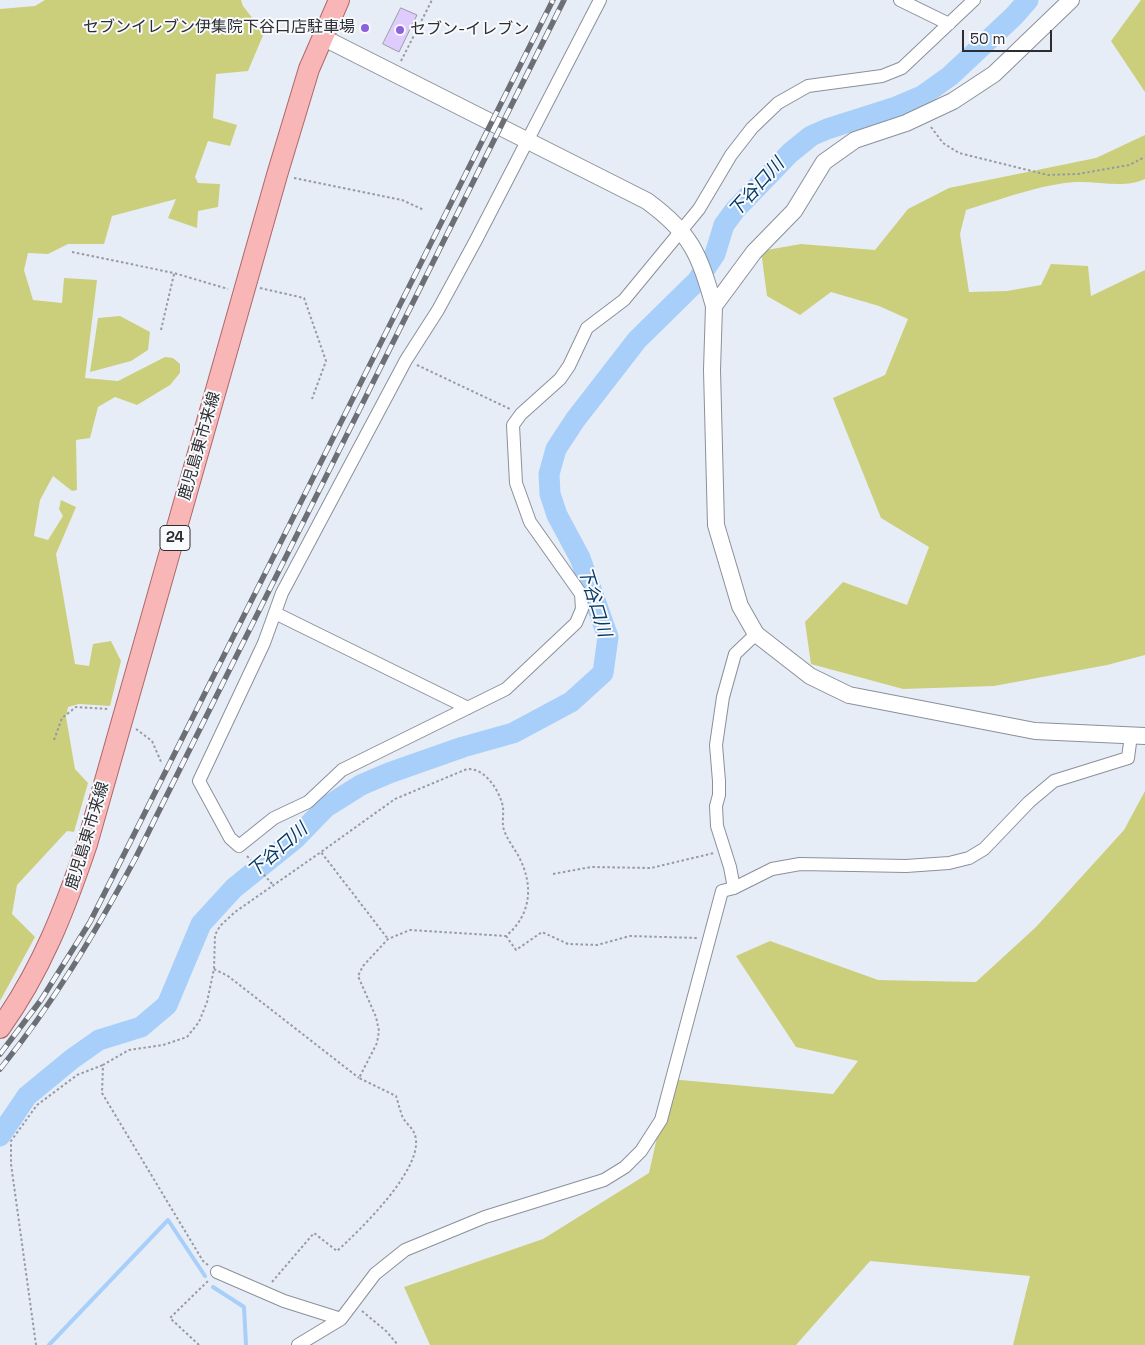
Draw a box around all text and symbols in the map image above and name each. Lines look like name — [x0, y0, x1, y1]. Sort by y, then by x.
place label: セブンイレブン伊集院下谷口店駐車場 — [83, 18, 355, 38]
place label: セブン-イレブン — [410, 20, 529, 40]
scale bar — [965, 20, 1055, 52]
marker: セブンイレブン伊集院下谷口店駐車場 — [359, 22, 371, 34]
marker: セブン-イレブン — [394, 24, 406, 36]
text: 50 m — [970, 29, 1005, 48]
water label: 下谷口川 — [725, 154, 789, 222]
street label: 鹿児島東市来線 — [175, 390, 225, 502]
road number: 24 — [160, 526, 190, 550]
water label: 下谷口川 — [573, 564, 615, 640]
street label: 鹿児島東市来線 — [62, 780, 114, 892]
water label: 下谷口川 — [244, 819, 312, 883]

